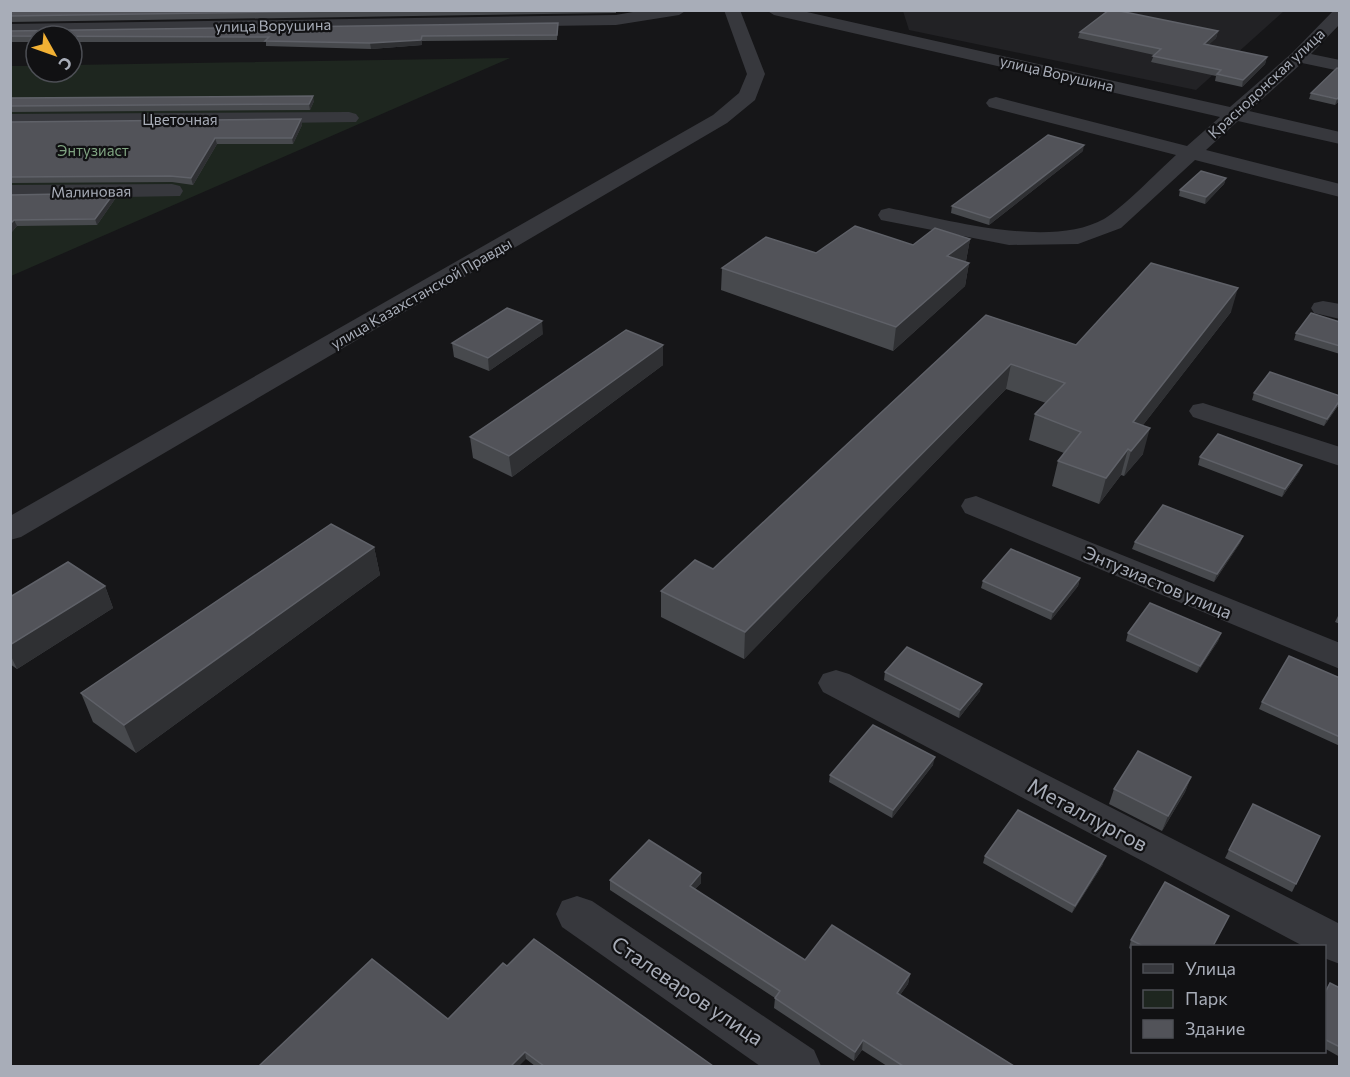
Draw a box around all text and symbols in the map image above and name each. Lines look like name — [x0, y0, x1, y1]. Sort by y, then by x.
street label: улица Ворушина — [215, 15, 331, 35]
north arrow — [24, 24, 84, 84]
street label: Краснодонская улица — [1204, 24, 1328, 142]
street label: улица Ворушина — [998, 51, 1116, 95]
text: С — [55, 54, 77, 74]
street label: Цветочная — [142, 110, 218, 128]
park label: Энтузиаст — [57, 141, 129, 159]
street label: Малиновая — [51, 181, 131, 201]
street label: улица Казахстанской Правды — [327, 234, 515, 352]
street label: Энтузиастов улица — [1081, 541, 1235, 623]
street label: Металлургов — [1024, 772, 1152, 856]
street label: Сталеваров улица — [607, 930, 769, 1050]
legend — [1131, 945, 1326, 1053]
text: Улица — [1185, 957, 1236, 979]
text: Парк — [1185, 987, 1228, 1009]
text: Здание — [1185, 1017, 1245, 1039]

